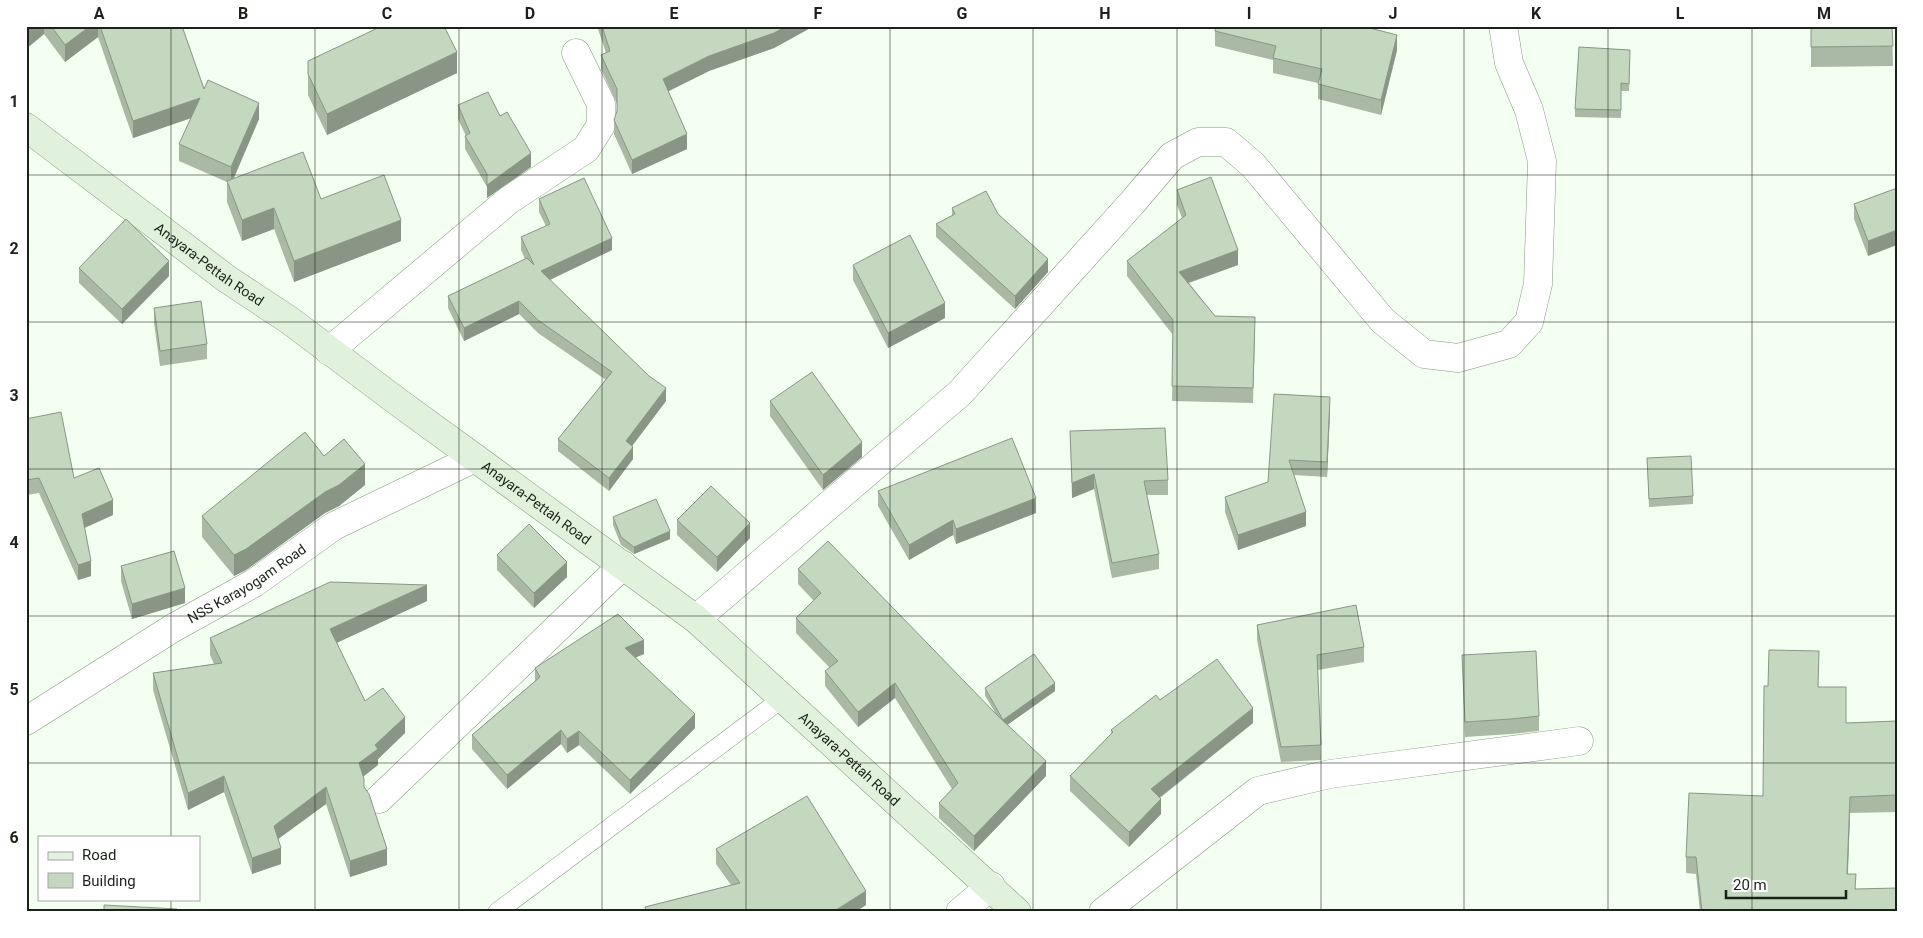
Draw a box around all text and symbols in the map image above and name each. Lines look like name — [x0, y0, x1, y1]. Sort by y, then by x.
text: A — [94, 4, 105, 23]
text: B — [238, 4, 248, 23]
text: C — [382, 4, 392, 23]
text: D — [525, 4, 535, 23]
text: E — [670, 4, 679, 23]
text: F — [814, 4, 823, 23]
text: G — [957, 4, 968, 23]
text: H — [1099, 4, 1111, 23]
text: I — [1247, 4, 1251, 23]
text: J — [1389, 4, 1397, 23]
text: K — [1531, 4, 1542, 23]
text: L — [1676, 4, 1685, 23]
text: M — [1817, 4, 1831, 23]
text: 1 — [9, 92, 19, 111]
street label: Anayara-Pettah Road — [152, 219, 267, 309]
text: 2 — [9, 239, 19, 258]
text: 3 — [9, 386, 19, 405]
street label: Anayara-Pettah Road — [479, 458, 594, 548]
text: 4 — [9, 533, 19, 552]
street label: NSS Karayogam Road — [185, 541, 309, 626]
text: 5 — [9, 680, 19, 699]
street label: Anayara-Pettah Road — [796, 709, 903, 809]
text: 6 — [9, 828, 19, 847]
legend — [38, 836, 200, 900]
text: Road — [82, 846, 116, 864]
scale bar — [1726, 868, 1846, 900]
text: Building — [82, 872, 136, 890]
text: 20 m — [1733, 876, 1767, 894]

